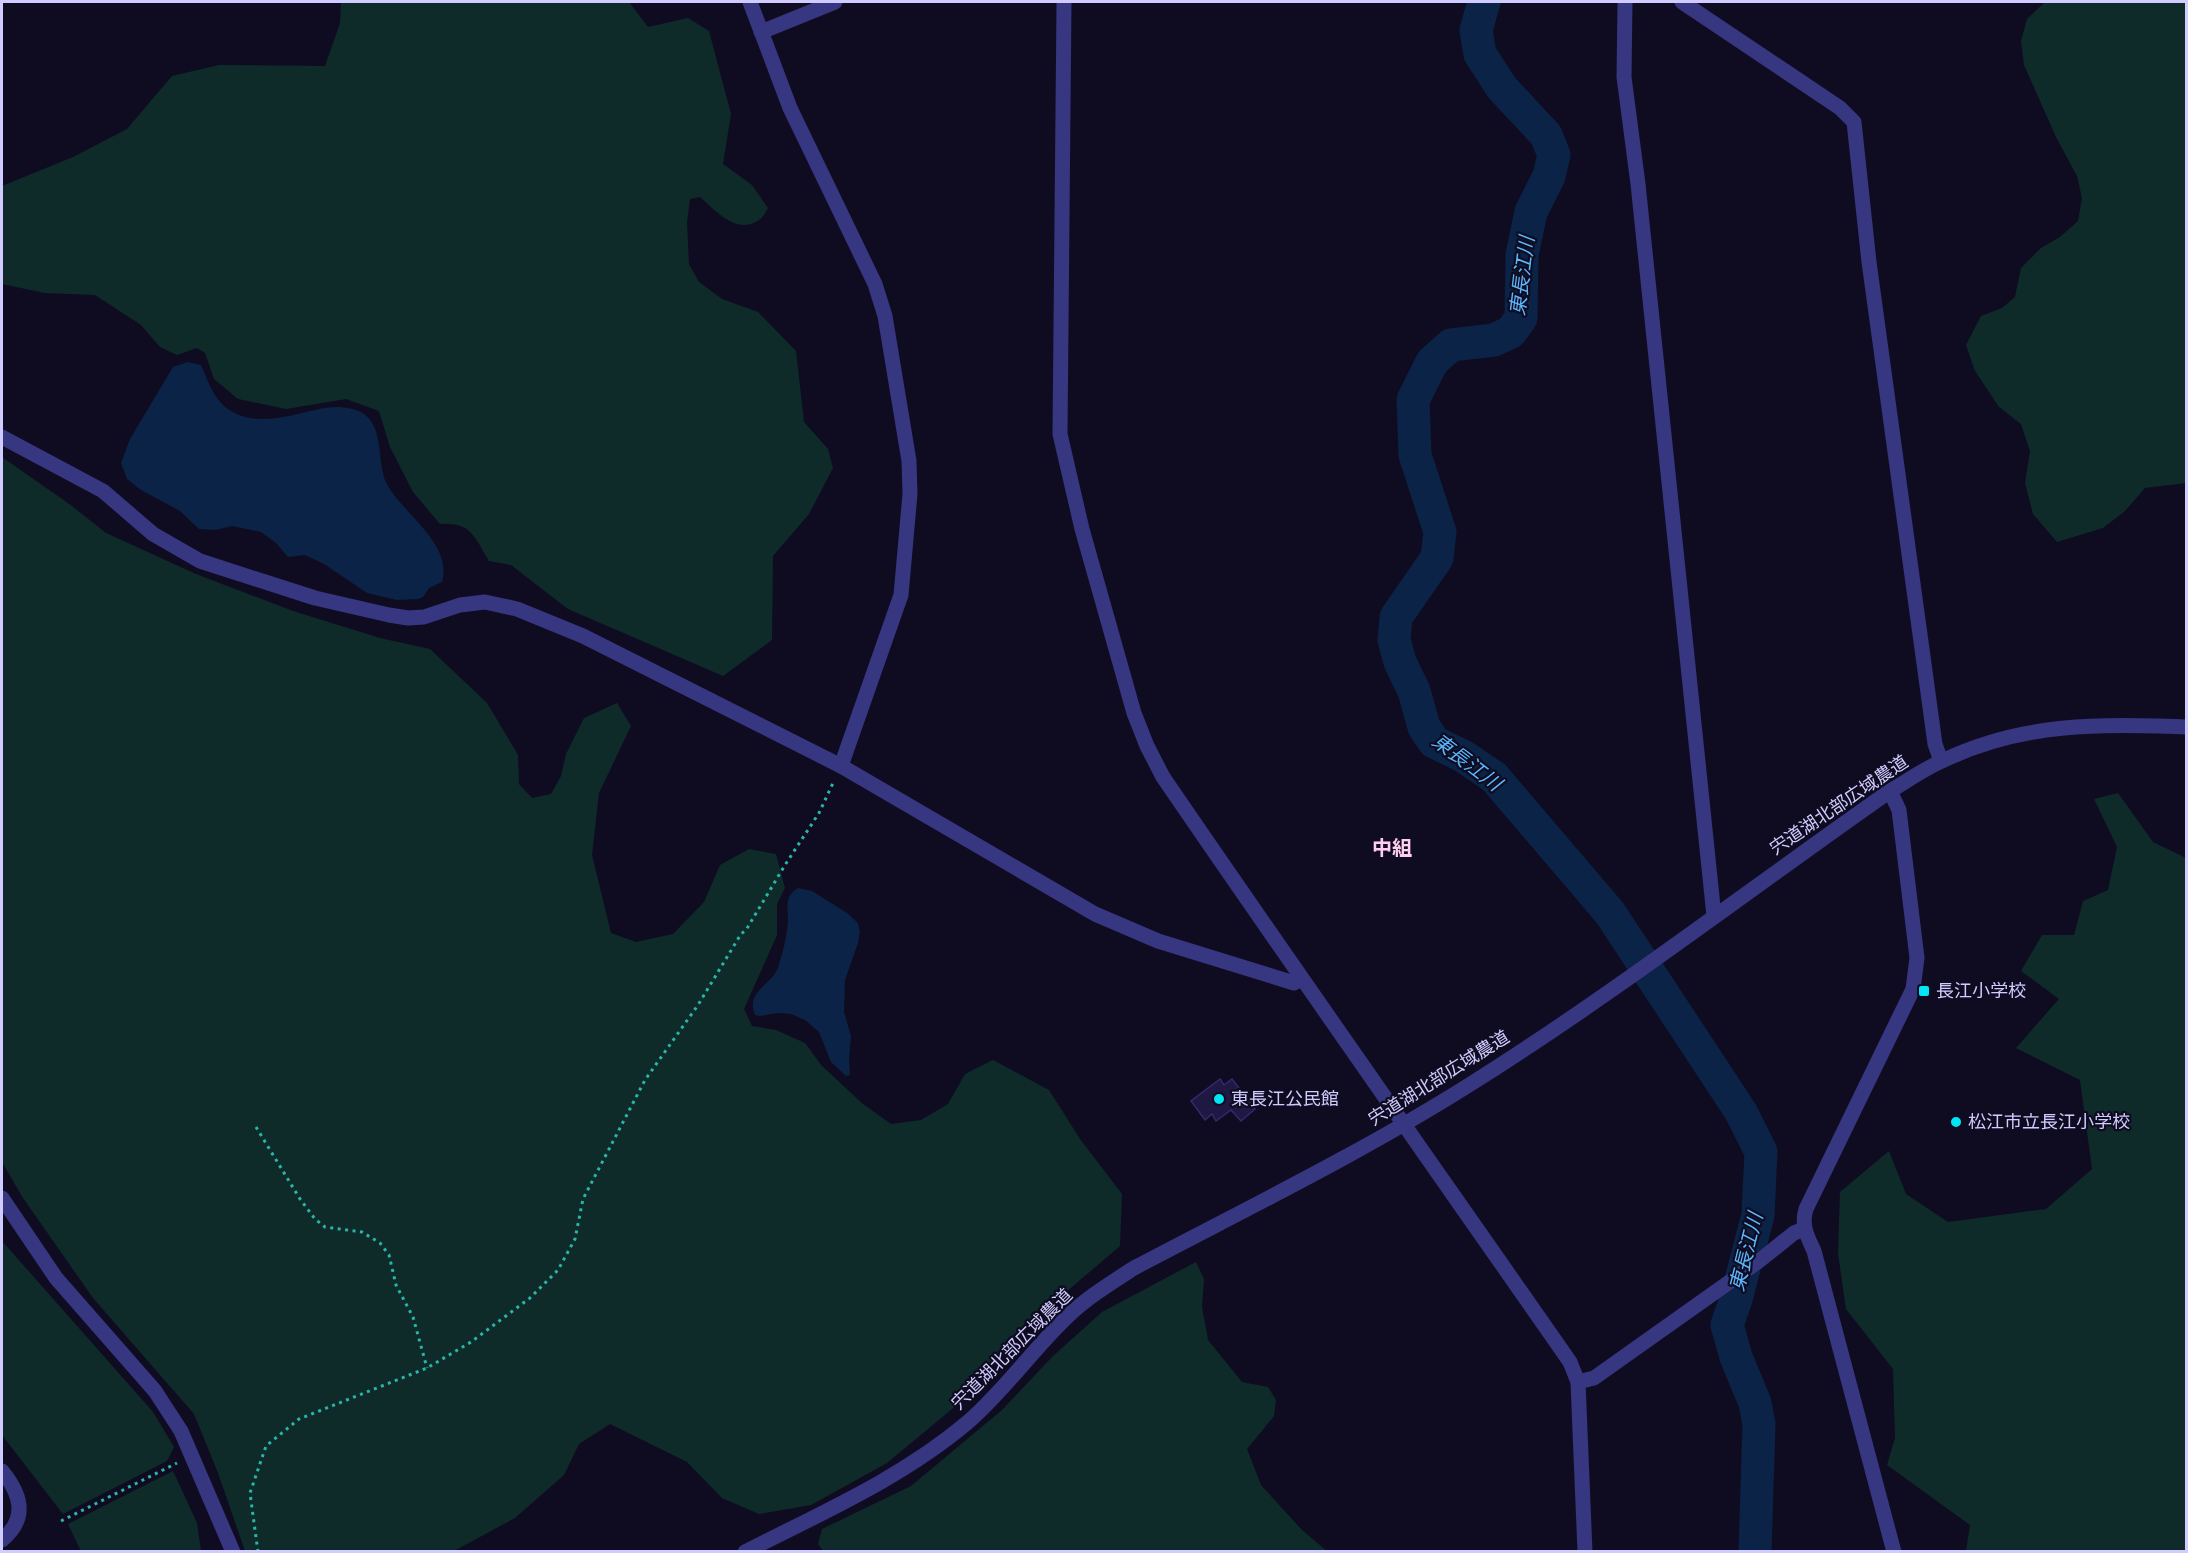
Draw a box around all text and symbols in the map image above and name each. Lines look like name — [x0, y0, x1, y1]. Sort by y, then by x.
water label: 東長江川 — [1505, 233, 1539, 317]
water label: 東長江川 — [1428, 728, 1508, 797]
street label: 宍道湖北部広域農道 — [1766, 751, 1912, 859]
district label: 中組 — [1372, 836, 1412, 860]
place label: 長江小学校 — [1936, 980, 2026, 1001]
marker: 長江小学校 — [1917, 984, 1931, 998]
street label: 宍道湖北部広域農道 — [1364, 1026, 1513, 1129]
place label: 東長江公民館 — [1231, 1088, 1339, 1109]
marker: 東長江公民館 — [1212, 1092, 1226, 1106]
place label: 松江市立長江小学校 — [1968, 1111, 2130, 1132]
marker: 松江市立長江小学校 — [1949, 1115, 1963, 1129]
water label: 東長江川 — [1725, 1208, 1768, 1294]
street label: 宍道湖北部広域農道 — [947, 1284, 1076, 1413]

